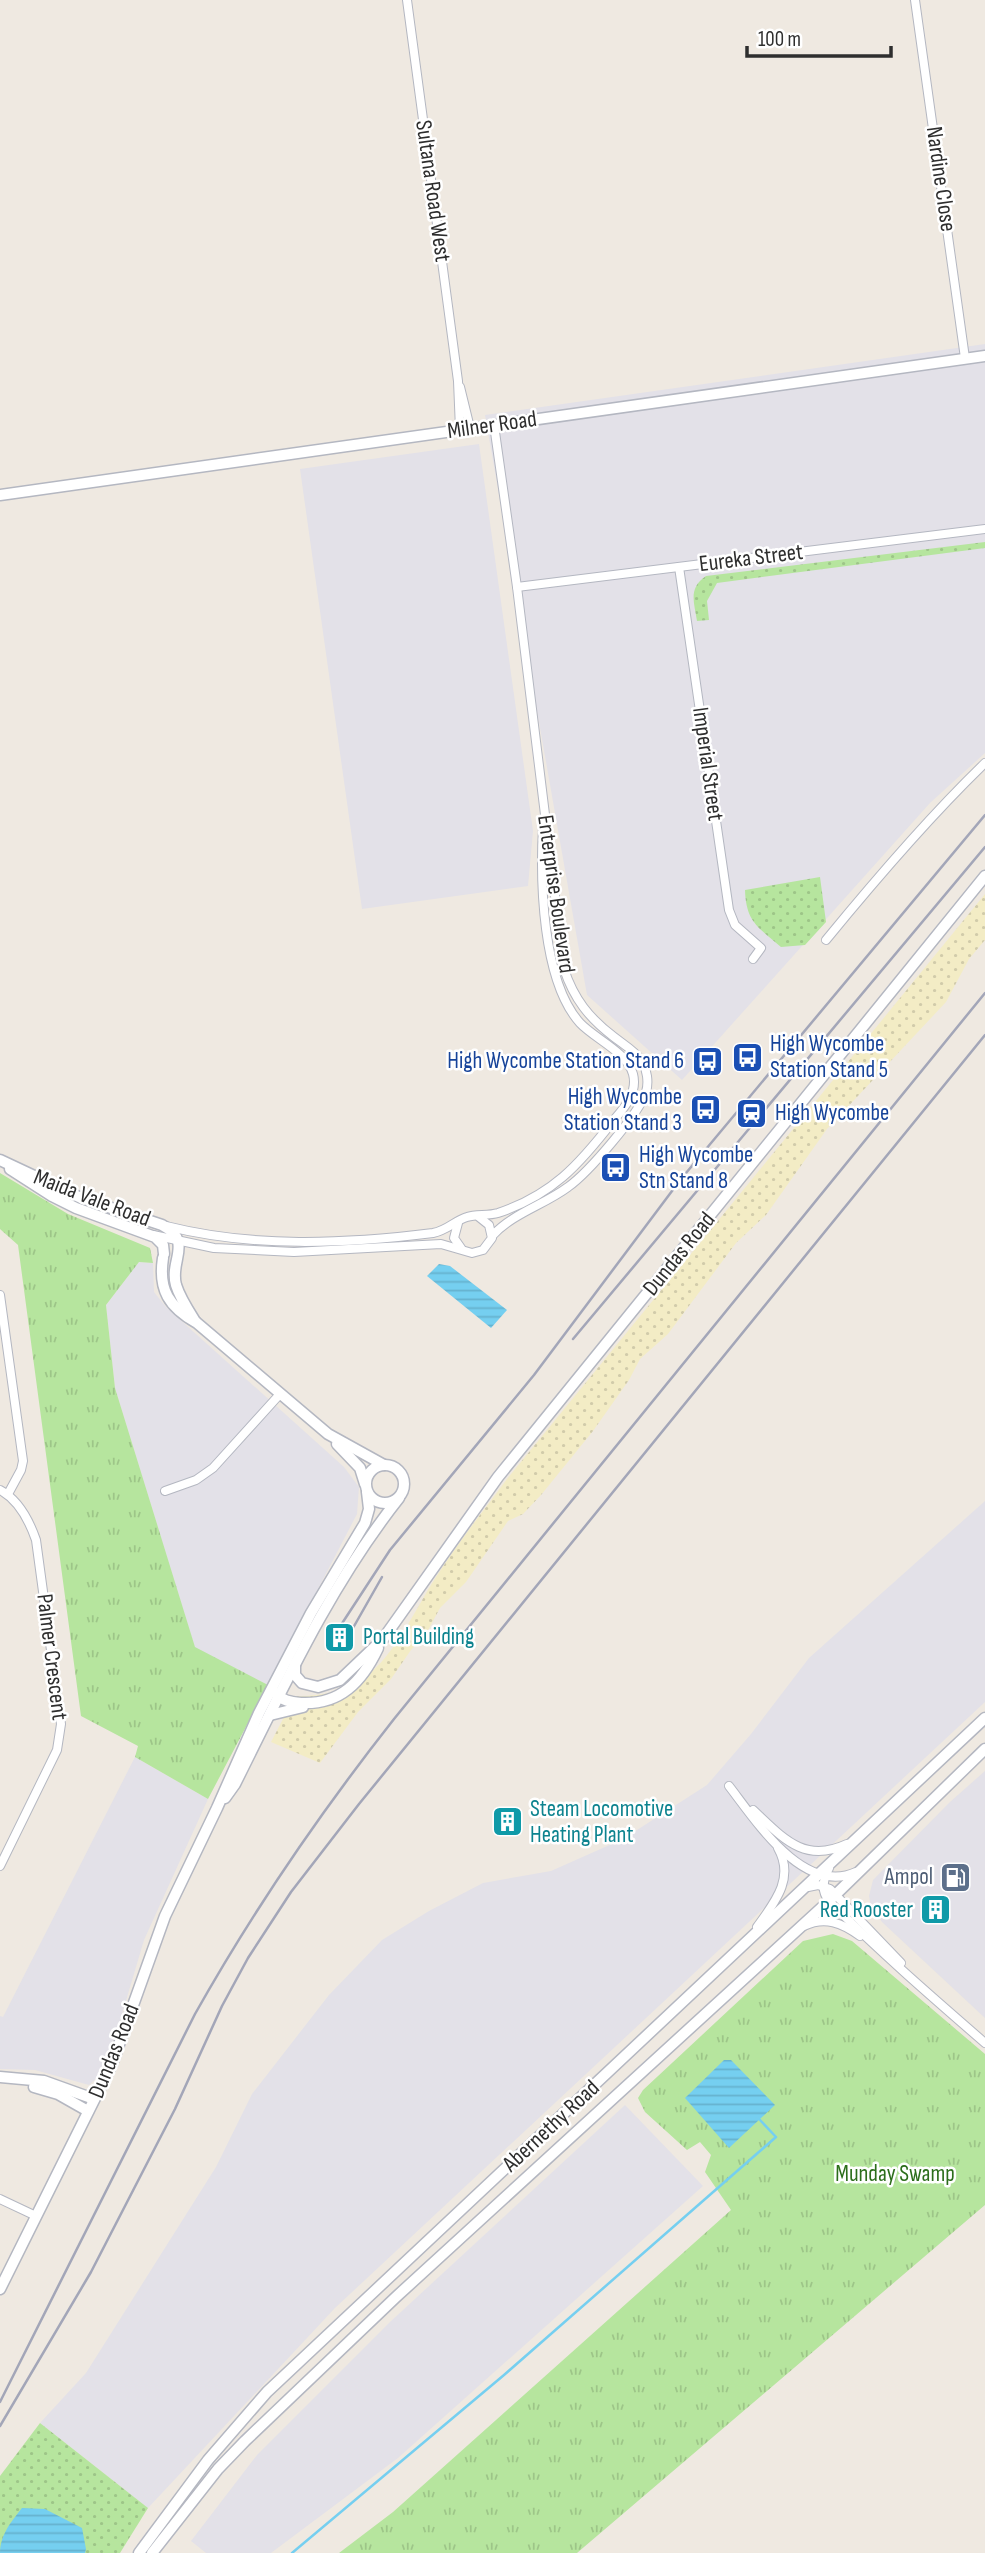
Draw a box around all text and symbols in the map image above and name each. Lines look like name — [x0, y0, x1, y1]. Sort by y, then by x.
scale bar — [747, 14, 890, 58]
text: 100 m — [758, 27, 801, 52]
street label: Sultana Road West — [409, 118, 457, 264]
street label: Nardine Close — [920, 125, 962, 233]
street label: Milner Road — [446, 405, 538, 445]
street label: Eureka Street — [697, 538, 805, 578]
street label: Imperial Street — [686, 705, 730, 823]
street label: Enterprise Boulevard — [531, 813, 581, 975]
place label: High Wycombe Station Stand 5 — [770, 1030, 888, 1084]
bus stop icon: High Wycombe Station Stand 5 — [730, 1040, 764, 1074]
bus stop icon: High Wycombe Station Stand 6 — [690, 1044, 724, 1078]
place label: High Wycombe Station Stand 6 — [447, 1047, 684, 1075]
place label: High Wycombe Station Stand 3 — [564, 1083, 682, 1137]
bus stop icon: High Wycombe Station Stand 3 — [688, 1093, 722, 1127]
station icon: High Wycombe — [735, 1096, 769, 1130]
place label: High Wycombe — [775, 1099, 889, 1127]
place label: High Wycombe Stn Stand 8 — [639, 1141, 753, 1195]
bus stop icon: High Wycombe Stn Stand 8 — [599, 1151, 633, 1185]
street label: Maida Vale Road — [30, 1163, 154, 1233]
street label: Dundas Road — [637, 1207, 721, 1301]
street label: Palmer Crescent — [30, 1592, 74, 1722]
building icon: Portal Building — [323, 1620, 357, 1654]
place label: Portal Building — [363, 1623, 474, 1651]
place label: Steam Locomotive Heating Plant — [530, 1795, 673, 1849]
building icon: Steam Locomotive Heating Plant — [490, 1805, 524, 1839]
fuel station icon: Ampol — [939, 1860, 973, 1894]
place label: Ampol — [884, 1863, 933, 1891]
building icon: Red Rooster — [919, 1893, 953, 1927]
place label: Red Rooster — [820, 1896, 913, 1924]
street label: Dundas Road — [82, 2000, 146, 2102]
street label: Abernethy Road — [496, 2074, 605, 2179]
park label: Munday Swamp — [835, 2160, 955, 2188]

